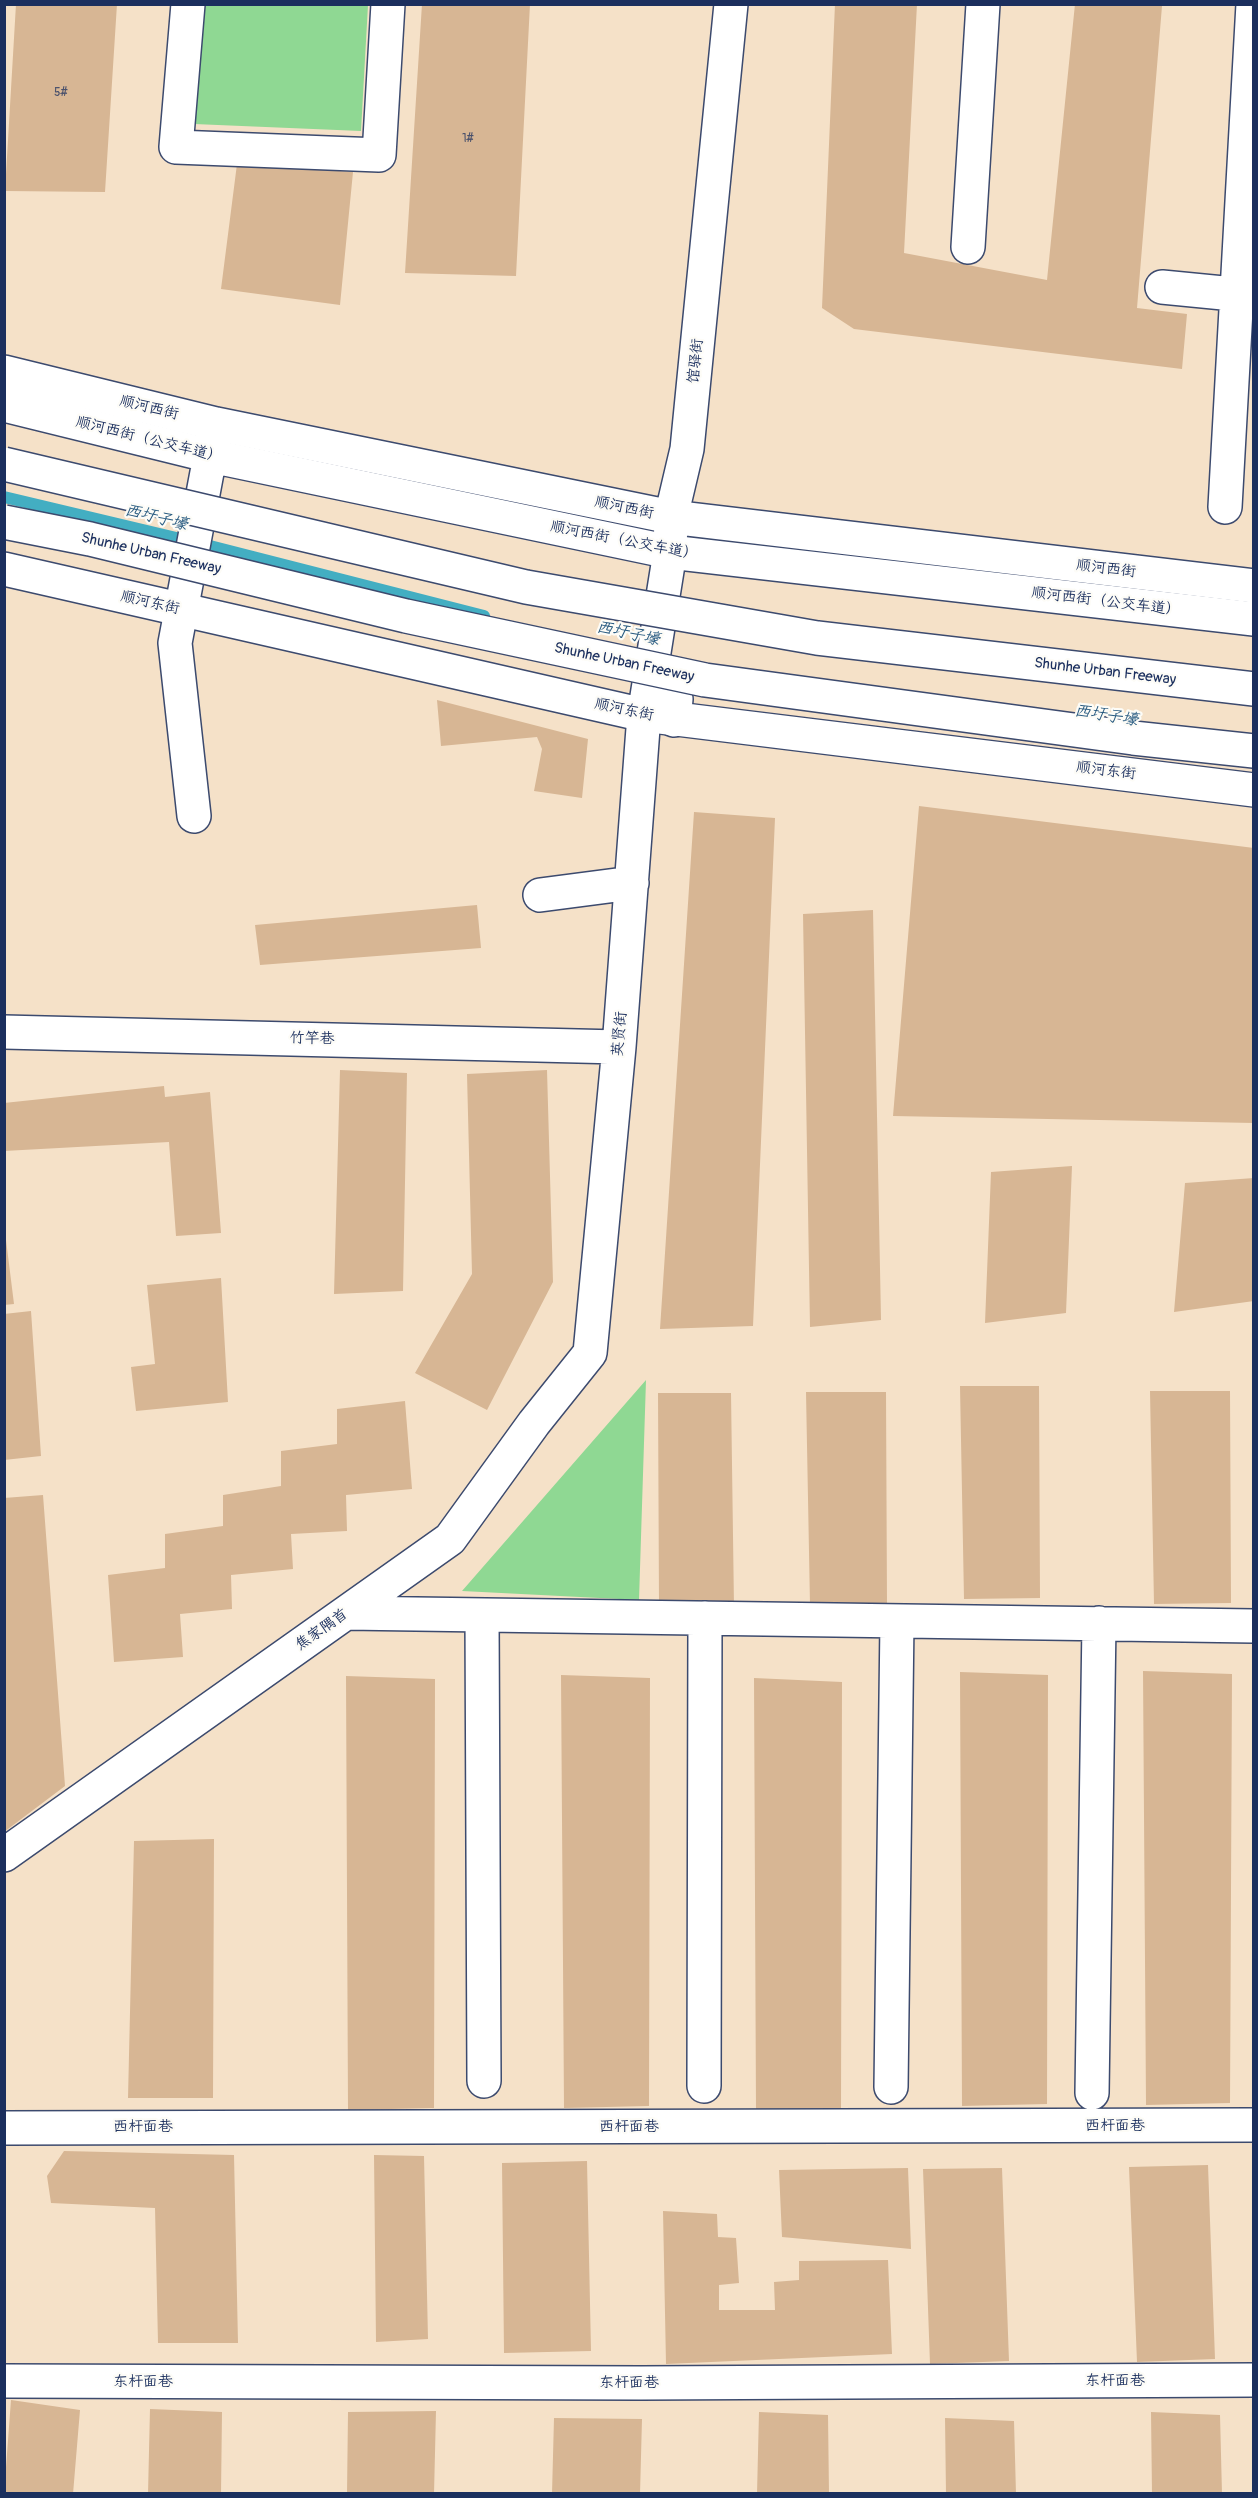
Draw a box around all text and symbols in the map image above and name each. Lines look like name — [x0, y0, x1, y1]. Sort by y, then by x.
house number: 5# — [54, 86, 68, 100]
house number: 1# — [462, 132, 474, 146]
street label: 馆驿街 — [685, 338, 707, 384]
street label: 顺河西街 — [118, 392, 180, 424]
street label: 顺河西街（公交车道） — [74, 413, 224, 467]
street label: 顺河西街 — [593, 493, 655, 523]
water label: 西圩子壕 — [123, 501, 189, 535]
street label: 顺河西街（公交车道） — [549, 518, 699, 564]
street label: Shunhe Urban Freeway — [79, 529, 223, 579]
street label: 顺河西街 — [1075, 556, 1137, 582]
street label: 顺河西街（公交车道） — [1030, 584, 1182, 620]
street label: 顺河东街 — [119, 587, 181, 619]
water label: 西圩子壕 — [595, 618, 661, 650]
street label: Shunhe Urban Freeway — [552, 639, 696, 687]
street label: Shunhe Urban Freeway — [1033, 654, 1177, 690]
street label: 顺河东街 — [593, 695, 655, 725]
water label: 西圩子壕 — [1073, 702, 1139, 730]
street label: 顺河东街 — [1075, 758, 1137, 784]
street label: 英贤街 — [609, 1011, 631, 1057]
street label: 竹竿巷 — [289, 1030, 335, 1048]
street label: 焦家隅首 — [292, 1605, 352, 1655]
street label: 西杆面巷 — [1085, 2117, 1145, 2135]
street label: 西杆面巷 — [113, 2118, 173, 2136]
street label: 西杆面巷 — [599, 2118, 659, 2136]
street label: 东杆面巷 — [1085, 2372, 1145, 2390]
street label: 东杆面巷 — [113, 2373, 173, 2391]
street label: 东杆面巷 — [599, 2374, 659, 2392]

